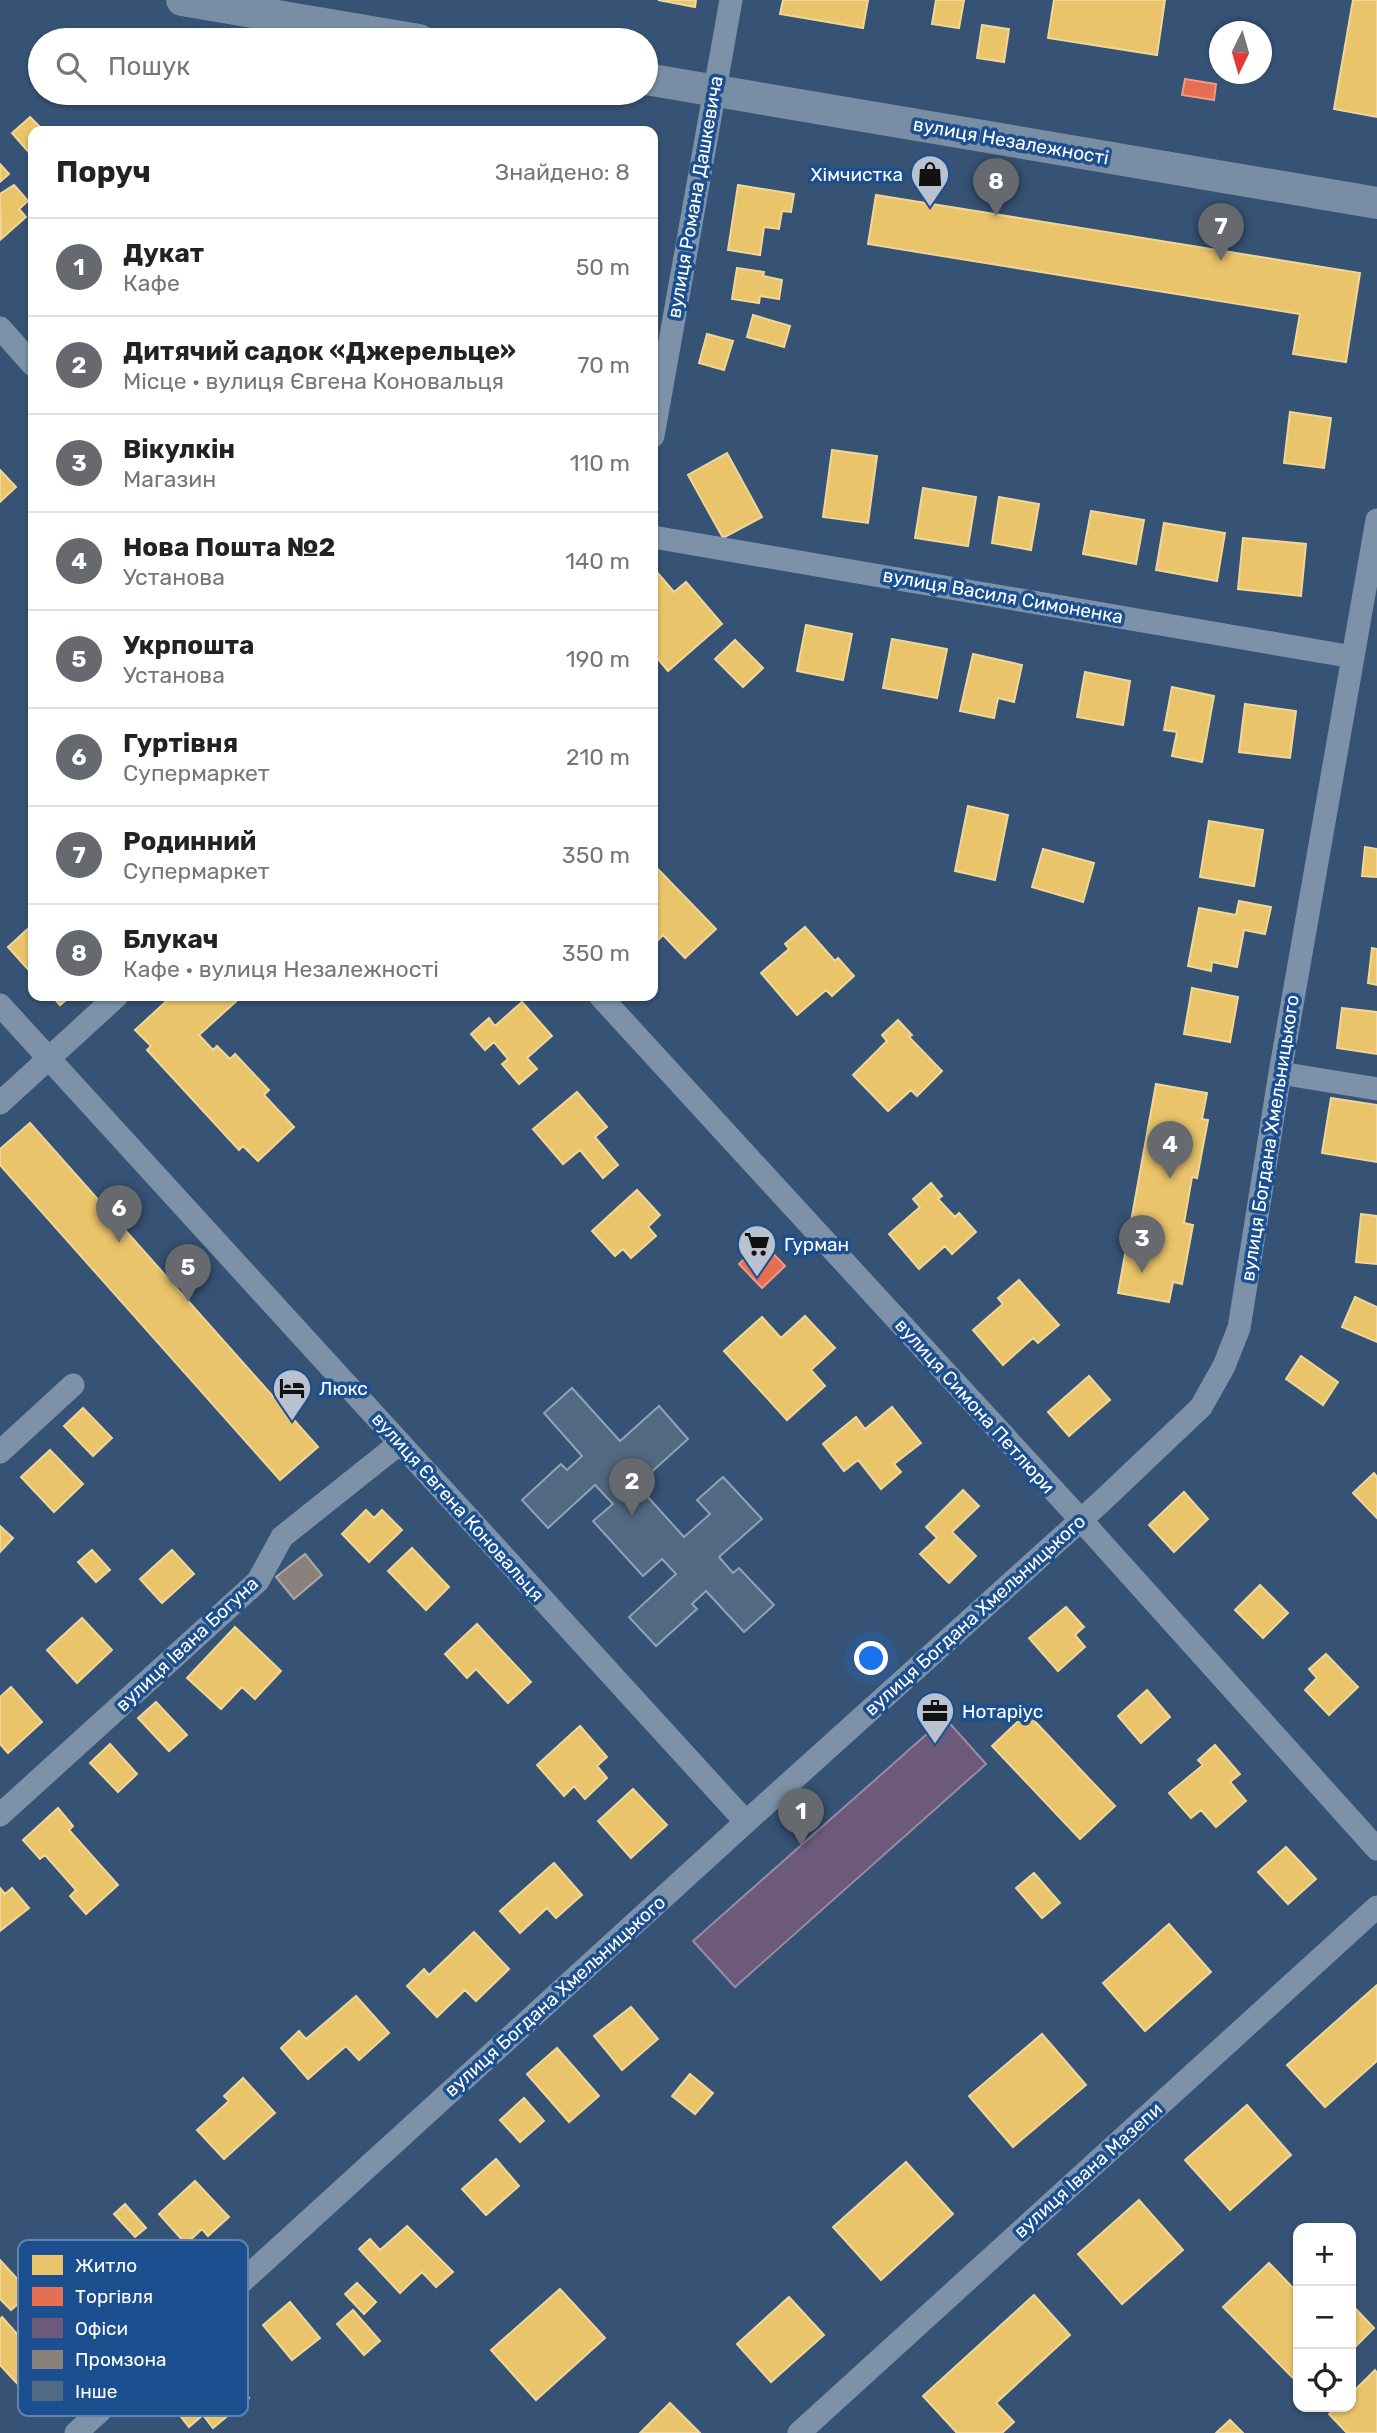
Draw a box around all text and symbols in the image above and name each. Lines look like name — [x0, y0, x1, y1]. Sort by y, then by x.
north arrow — [1209, 21, 1272, 84]
search box — [28, 28, 658, 105]
icon: search — [52, 48, 90, 86]
text: Пошук — [108, 51, 190, 82]
street label: вулиця Романа Дашкевича — [662, 74, 728, 320]
street label: вулиця Незалежності — [911, 112, 1111, 170]
shop icon: Хімчистка — [909, 153, 951, 208]
text: Поруч — [56, 154, 151, 190]
text: Знайдено: 8 — [495, 158, 630, 186]
pin: 8 — [973, 158, 1019, 216]
place label: Хімчистка — [811, 163, 903, 186]
pin: 7 — [1198, 203, 1244, 261]
text: Дукат — [123, 238, 204, 269]
text: 1 — [73, 253, 85, 281]
text: 50 m — [576, 253, 630, 281]
text: Кафе — [123, 269, 180, 297]
text: Дитячий садок «Джерельце» — [123, 336, 516, 367]
text: 2 — [72, 351, 86, 379]
text: 70 m — [578, 351, 630, 379]
text: Місце · вулиця Євгена Коновальця — [123, 367, 504, 395]
text: Вікулкін — [123, 434, 235, 465]
text: 3 — [71, 449, 87, 477]
text: 110 m — [570, 449, 630, 477]
text: Магазин — [123, 465, 216, 493]
text: Нова Пошта №2 — [123, 532, 336, 563]
text: 4 — [71, 547, 87, 575]
text: 140 m — [565, 547, 630, 575]
text: Установа — [123, 563, 225, 591]
street label: вулиця Василя Симоненка — [881, 564, 1125, 628]
text: Укрпошта — [123, 630, 254, 661]
text: 5 — [72, 645, 86, 673]
text: 190 m — [566, 645, 630, 673]
text: Установа — [123, 661, 225, 689]
text: Гуртівня — [123, 728, 238, 759]
text: 6 — [72, 743, 86, 771]
text: 210 m — [566, 743, 630, 771]
text: Супермаркет — [123, 759, 270, 787]
text: Родинний — [123, 826, 256, 857]
text: 7 — [72, 841, 86, 869]
text: 350 m — [562, 841, 630, 869]
text: Супермаркет — [123, 857, 270, 885]
text: Блукач — [123, 924, 219, 955]
text: 8 — [71, 939, 87, 967]
text: 350 m — [562, 939, 630, 967]
text: Кафе · вулиця Незалежності — [123, 955, 439, 983]
street label: вулиця Богдана Хмельницького — [1236, 993, 1304, 1283]
pin: 4 — [1147, 1121, 1193, 1179]
pin: 6 — [96, 1185, 142, 1243]
pin: 3 — [1119, 1215, 1165, 1273]
supermarket icon: Гурман — [736, 1223, 778, 1278]
place label: Гурман — [784, 1233, 849, 1256]
pin: 5 — [165, 1244, 211, 1302]
street label: вулиця Симона Петлюри — [890, 1314, 1060, 1498]
hotel icon: Люкс — [271, 1367, 313, 1422]
place label: Люкс — [319, 1377, 368, 1400]
street label: вулиця Євгена Коновальця — [367, 1408, 549, 1606]
pin: 2 — [609, 1458, 655, 1516]
street label: вулиця Богдана Хмельницького — [860, 1510, 1090, 1720]
street label: вулиця Івана Богуна — [111, 1572, 263, 1716]
your location — [854, 1641, 888, 1675]
office icon: Нотаріус — [914, 1690, 956, 1745]
place label: Нотаріус — [962, 1700, 1043, 1723]
pin: 1 — [778, 1788, 824, 1846]
street label: вулиця Богдана Хмельницького — [440, 1891, 670, 2101]
street label: вулиця Івана Мазепи — [1009, 2097, 1167, 2243]
map controls — [1293, 2223, 1356, 2412]
button: + — [1293, 2223, 1356, 2286]
legend — [18, 2240, 248, 2416]
text: Житло — [75, 2254, 137, 2277]
text: Торгівля — [75, 2285, 153, 2308]
button: − — [1293, 2286, 1356, 2349]
text: Офіси — [75, 2317, 128, 2340]
text: Промзона — [75, 2348, 166, 2371]
button: locate — [1293, 2349, 1356, 2412]
text: Інше — [75, 2380, 117, 2403]

